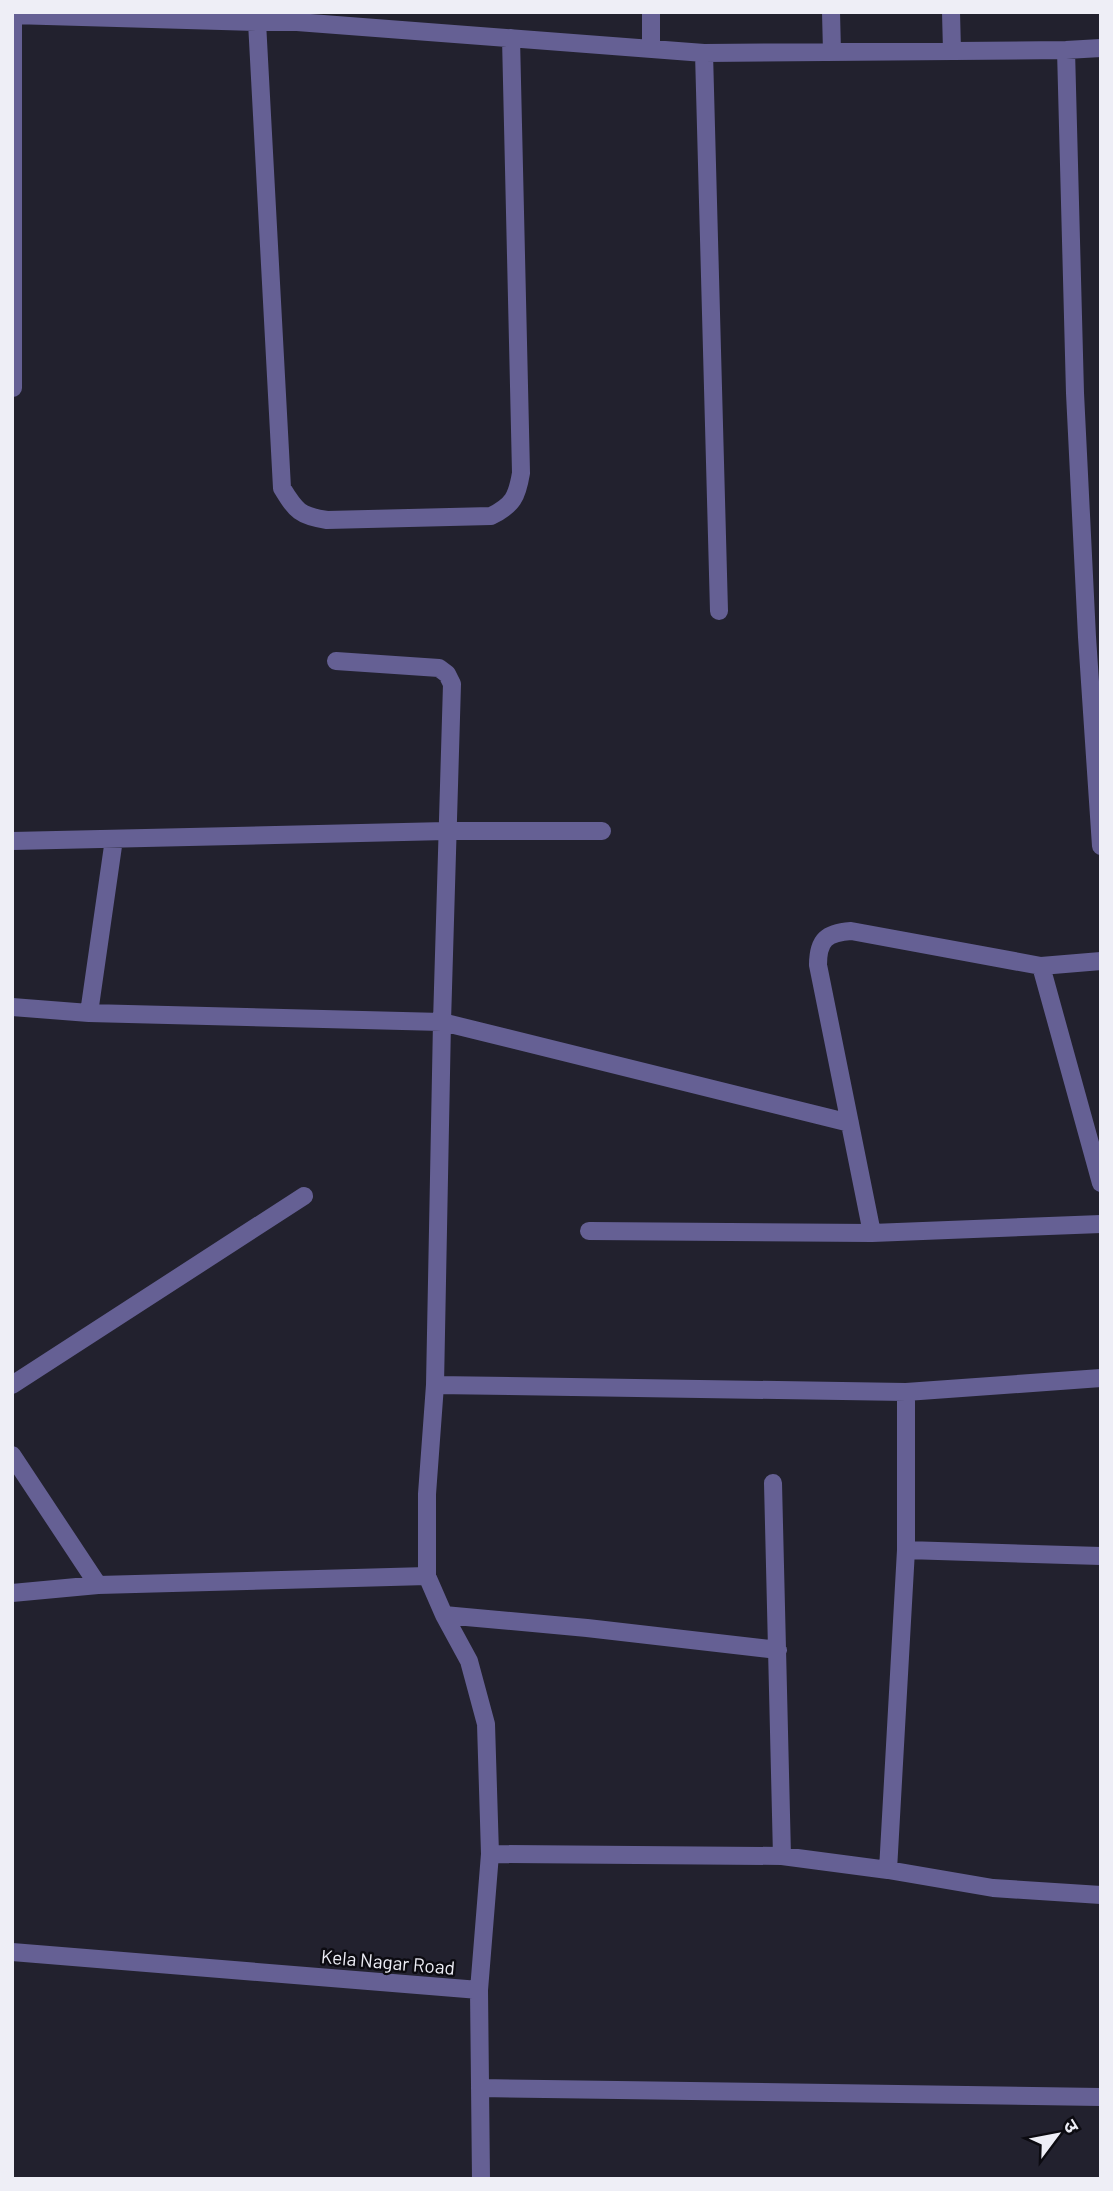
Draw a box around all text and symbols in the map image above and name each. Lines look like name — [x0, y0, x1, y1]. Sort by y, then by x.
street label: Kela Nagar Road — [320, 1944, 456, 1979]
north arrow — [1022, 2100, 1092, 2170]
text: उ — [1059, 2115, 1085, 2137]

